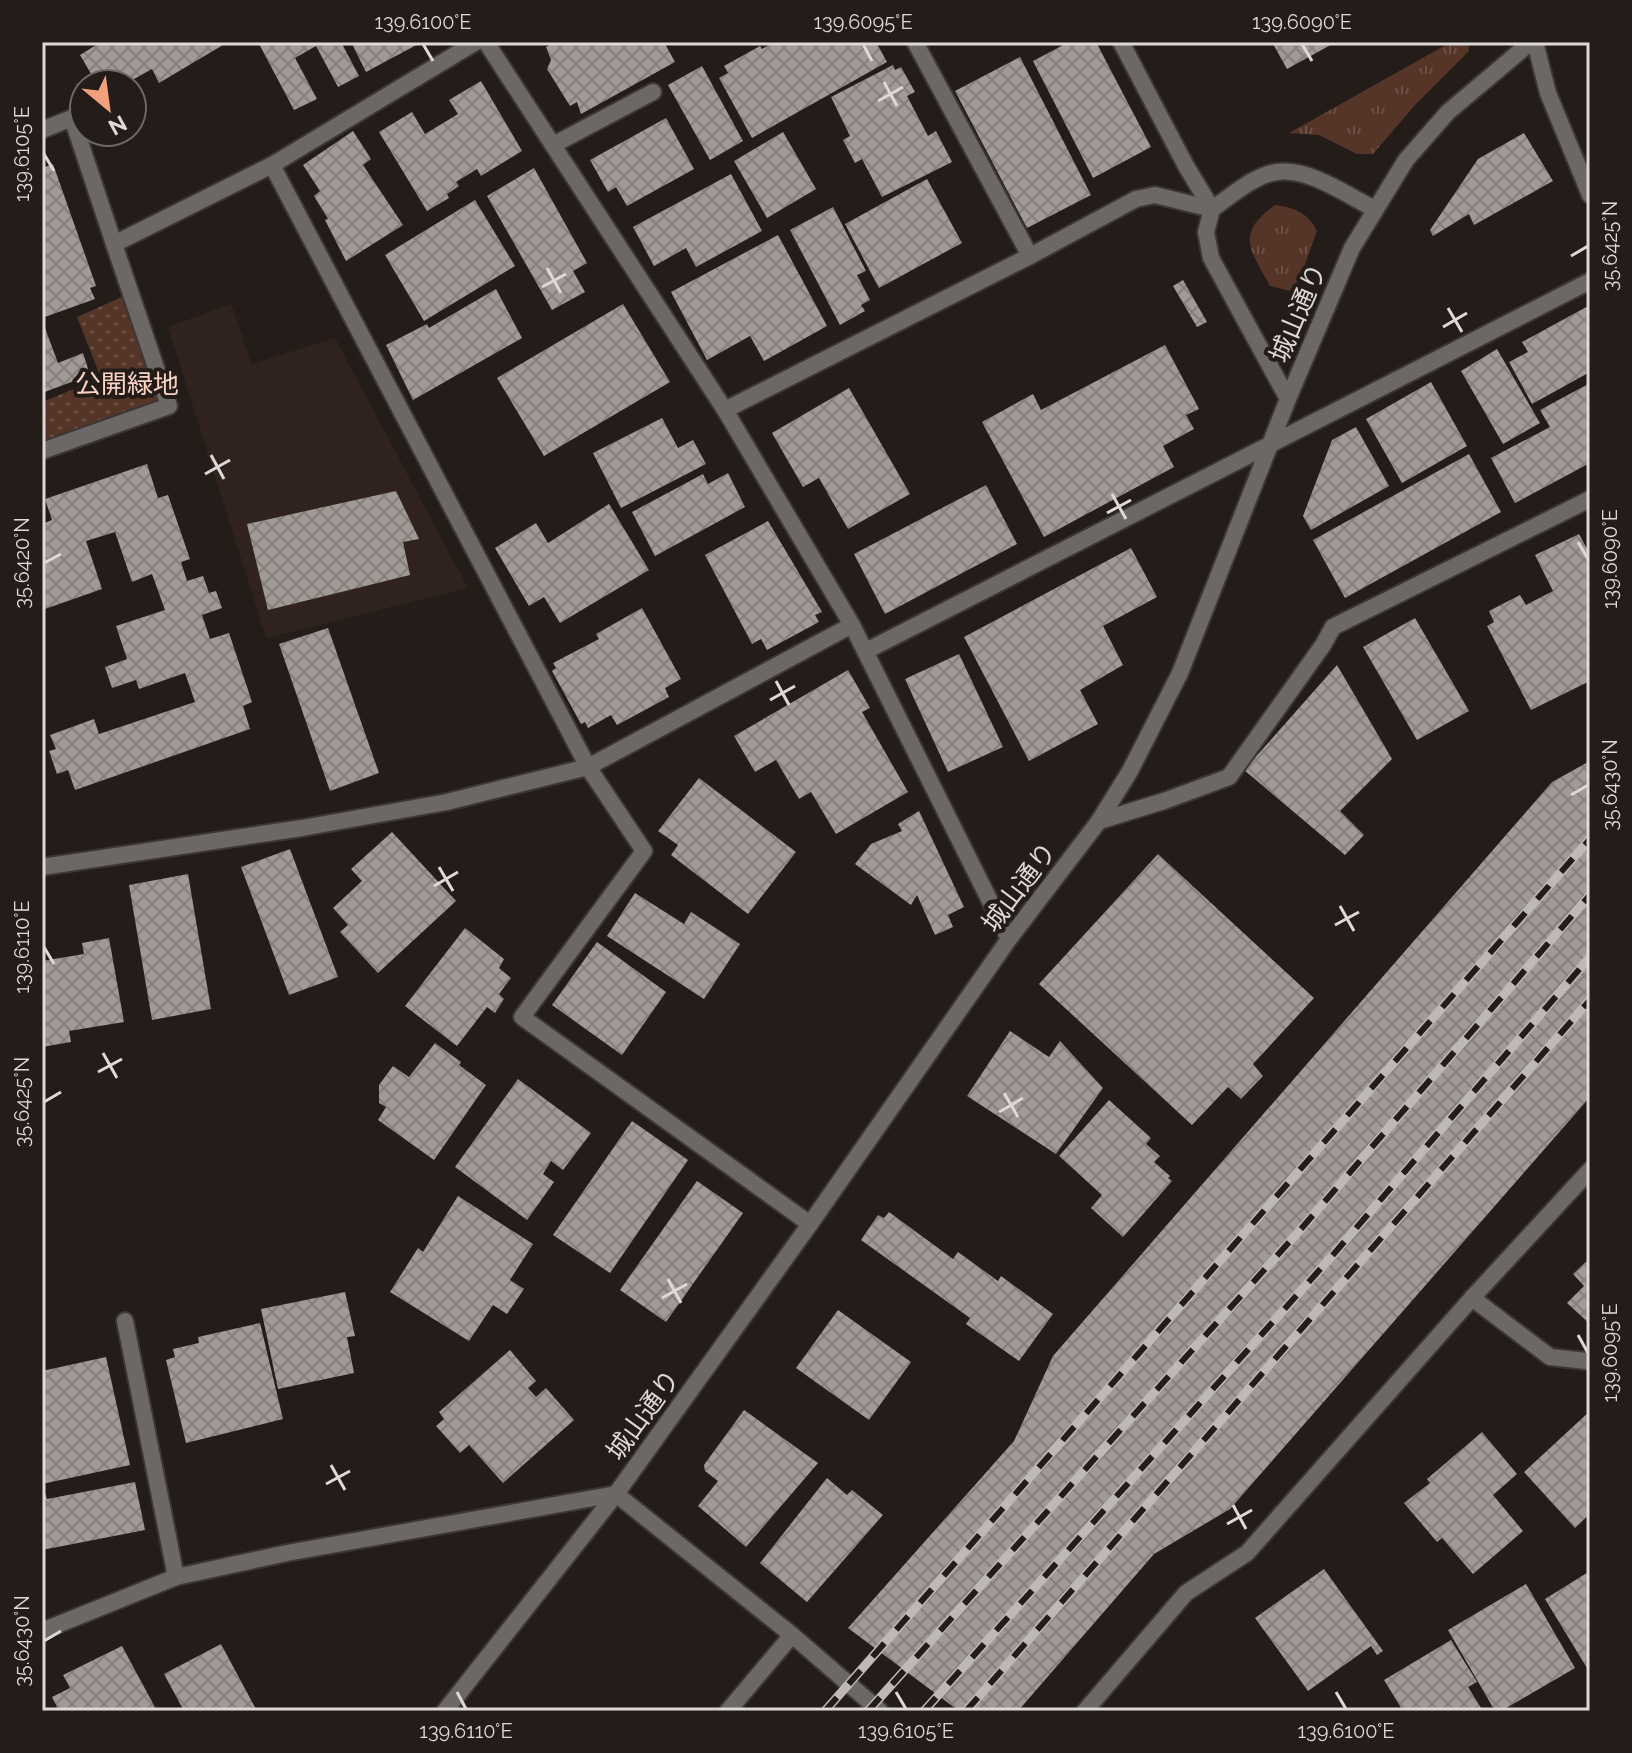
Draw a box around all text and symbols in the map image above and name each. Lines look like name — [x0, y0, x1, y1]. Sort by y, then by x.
text: 139.6100°E — [375, 10, 471, 34]
text: 139.6095°E — [813, 10, 913, 34]
text: 139.6090°E — [1252, 10, 1352, 34]
north arrow — [68, 68, 148, 148]
text: 139.6105°E — [10, 106, 34, 202]
text: N — [104, 110, 131, 141]
text: 35.6425°N — [1598, 201, 1622, 291]
street label: 城山通り — [1264, 259, 1332, 367]
park label: 公開緑地 — [75, 369, 179, 399]
text: 139.6090°E — [1598, 509, 1622, 609]
text: 35.6420°N — [10, 517, 34, 609]
text: 35.6430°N — [1598, 739, 1622, 831]
street label: 城山通り — [976, 836, 1062, 938]
text: 139.6110°E — [10, 900, 34, 994]
text: 35.6425°N — [10, 1057, 34, 1147]
text: 139.6095°E — [1598, 1303, 1622, 1403]
street label: 城山通り — [600, 1364, 686, 1466]
text: 35.6430°N — [10, 1595, 34, 1687]
text: 139.6110°E — [419, 1719, 513, 1743]
text: 139.6105°E — [858, 1719, 954, 1743]
text: 139.6100°E — [1298, 1719, 1394, 1743]

